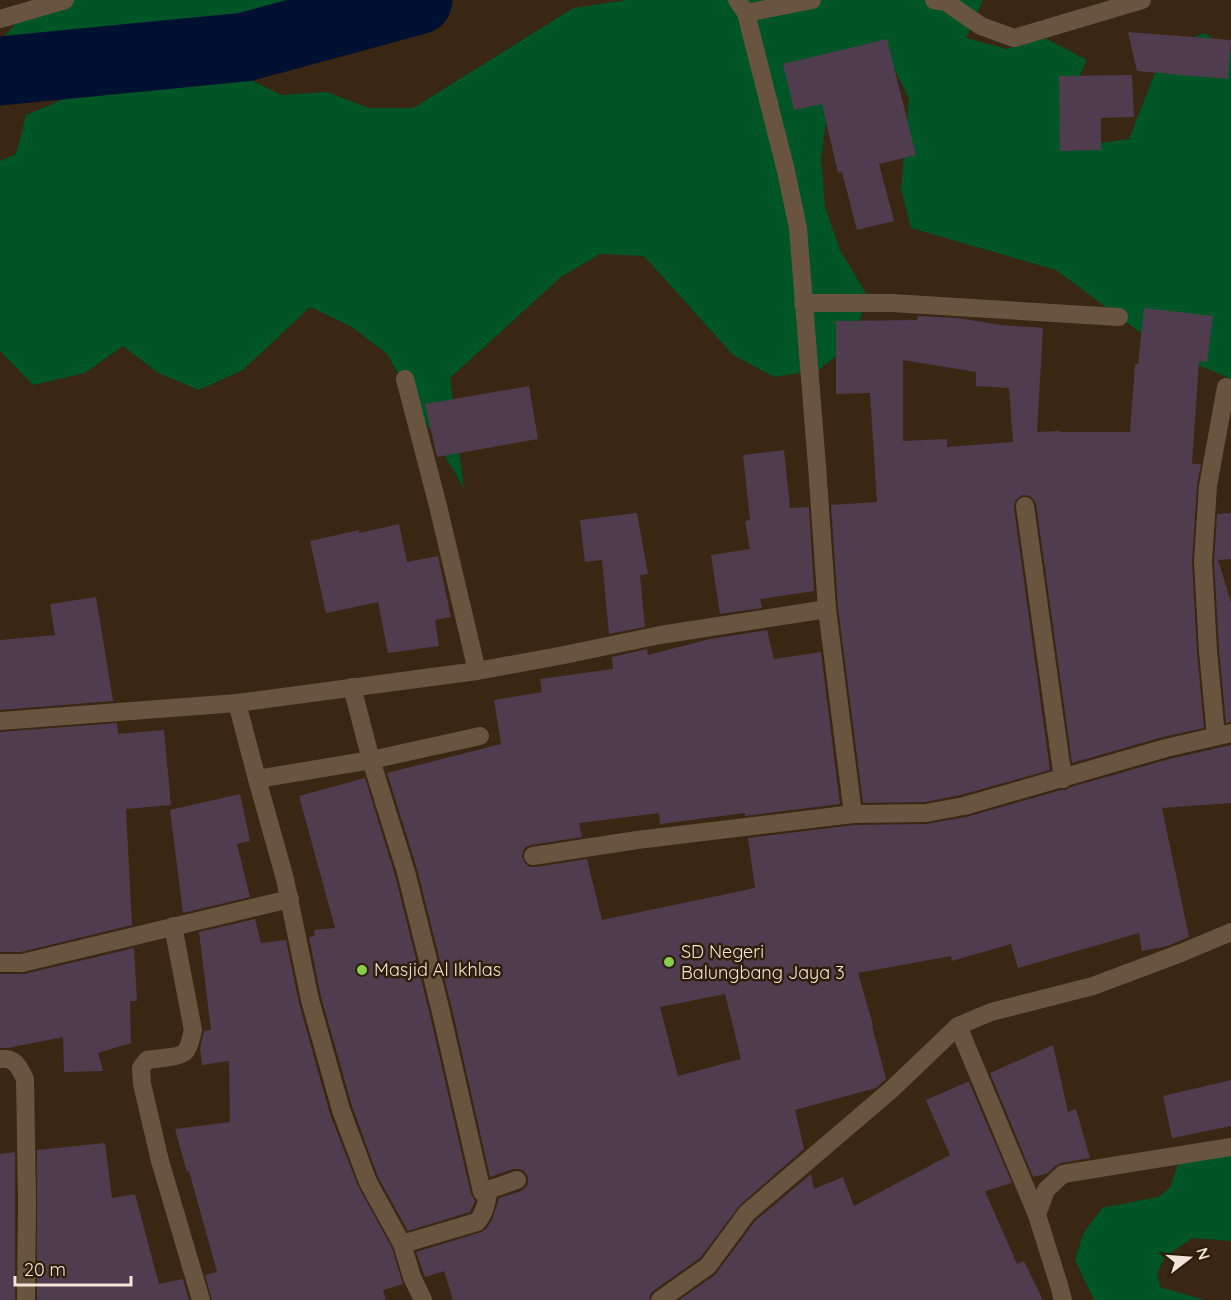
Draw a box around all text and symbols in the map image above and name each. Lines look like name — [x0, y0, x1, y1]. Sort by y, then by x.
place label: SD Negeri Balungbang Jaya 3 — [681, 940, 845, 984]
marker: SD Negeri Balungbang Jaya 3 — [662, 955, 676, 969]
place label: Masjid Al Ikhlas — [374, 958, 501, 981]
marker: Masjid Al Ikhlas — [355, 963, 369, 977]
north arrow — [1159, 1228, 1219, 1288]
text: N — [1192, 1245, 1215, 1262]
scale bar — [15, 1249, 130, 1287]
text: 20 m — [24, 1258, 66, 1281]

